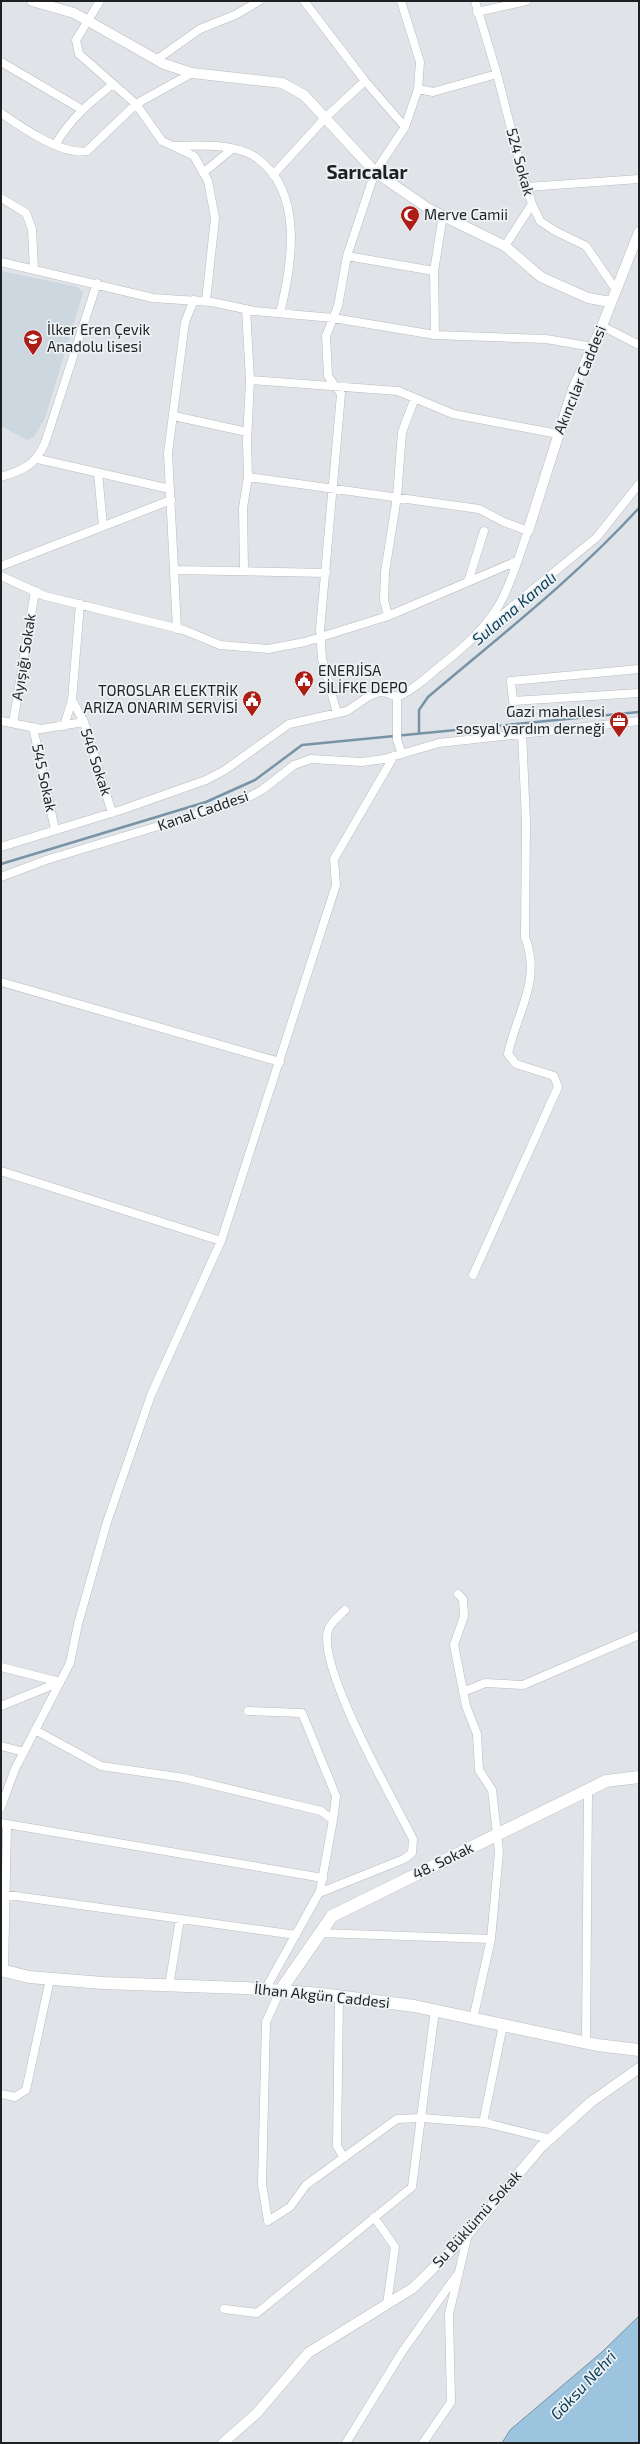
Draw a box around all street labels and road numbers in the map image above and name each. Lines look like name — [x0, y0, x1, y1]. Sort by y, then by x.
street label: 524 Sokak — [503, 126, 539, 198]
street label: Akıncılar Caddesi — [549, 323, 609, 437]
street label: Ayışığı Sokak — [7, 612, 40, 702]
street label: 546 Sokak — [78, 726, 116, 798]
street label: 545 Sokak — [29, 742, 61, 814]
street label: Kanal Caddesi — [155, 786, 250, 834]
street label: 48. Sokak — [409, 1837, 476, 1883]
street label: İlhan Akgün Caddesi — [253, 1979, 391, 2011]
street label: Su Büklümü Sokak — [428, 2166, 525, 2271]

